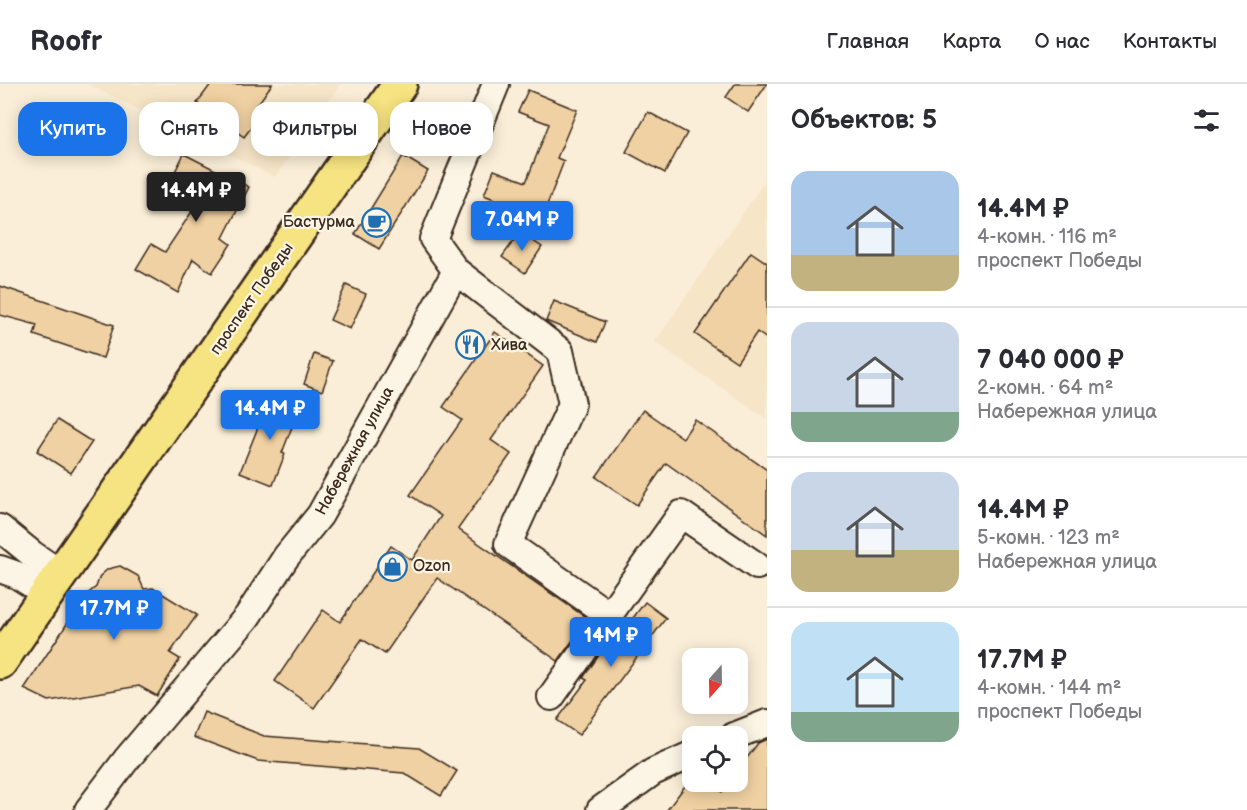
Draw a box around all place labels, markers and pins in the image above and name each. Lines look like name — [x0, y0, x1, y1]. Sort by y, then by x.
pin: 14.4M ₽ — [141, 172, 251, 223]
pin: 7.04M ₽ — [467, 201, 577, 252]
cafe icon: Бастурма — [360, 206, 392, 238]
place label: Бастурма — [283, 213, 356, 232]
restaurant icon: Хива — [454, 329, 486, 361]
place label: Хива — [491, 336, 528, 355]
pin: 14.4M ₽ — [215, 390, 325, 441]
shop icon: Ozon — [376, 550, 408, 582]
place label: Ozon — [413, 557, 451, 576]
pin: 17.7M ₽ — [59, 590, 169, 641]
pin: 14M ₽ — [569, 617, 653, 668]

